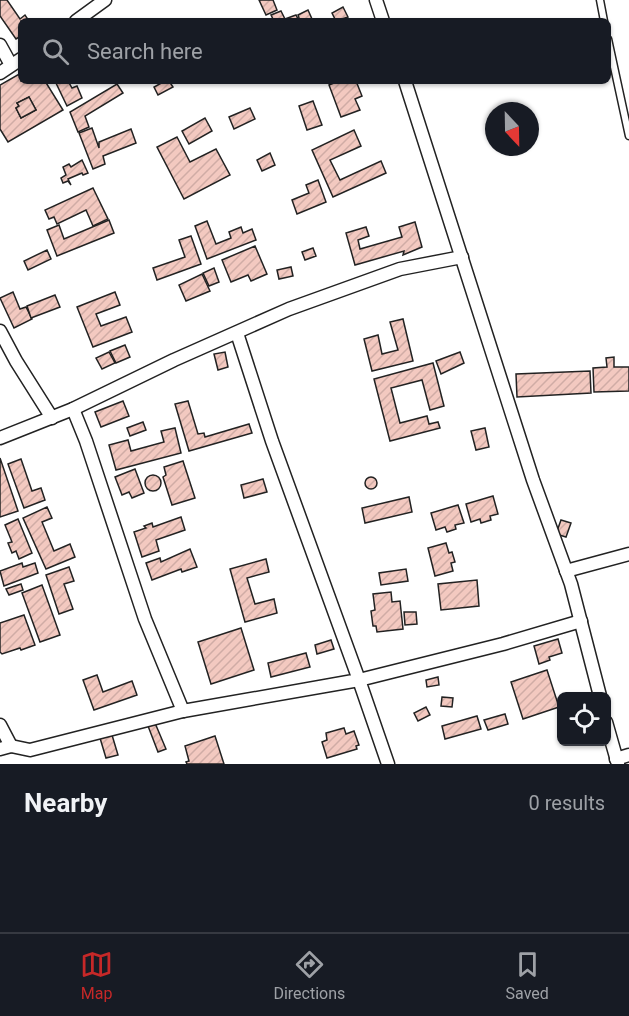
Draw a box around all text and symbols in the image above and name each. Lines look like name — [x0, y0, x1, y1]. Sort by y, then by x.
search box — [18, 18, 611, 84]
icon: search — [39, 35, 72, 68]
text: Search here — [87, 39, 203, 64]
north arrow — [485, 102, 539, 156]
map controls — [557, 692, 611, 746]
button: locate — [557, 692, 611, 746]
text: Nearby — [24, 788, 107, 818]
text: 0 results — [529, 791, 605, 815]
tab: Map — [80, 948, 113, 1003]
tab: Directions — [273, 948, 345, 1003]
tab: Saved — [506, 948, 549, 1003]

